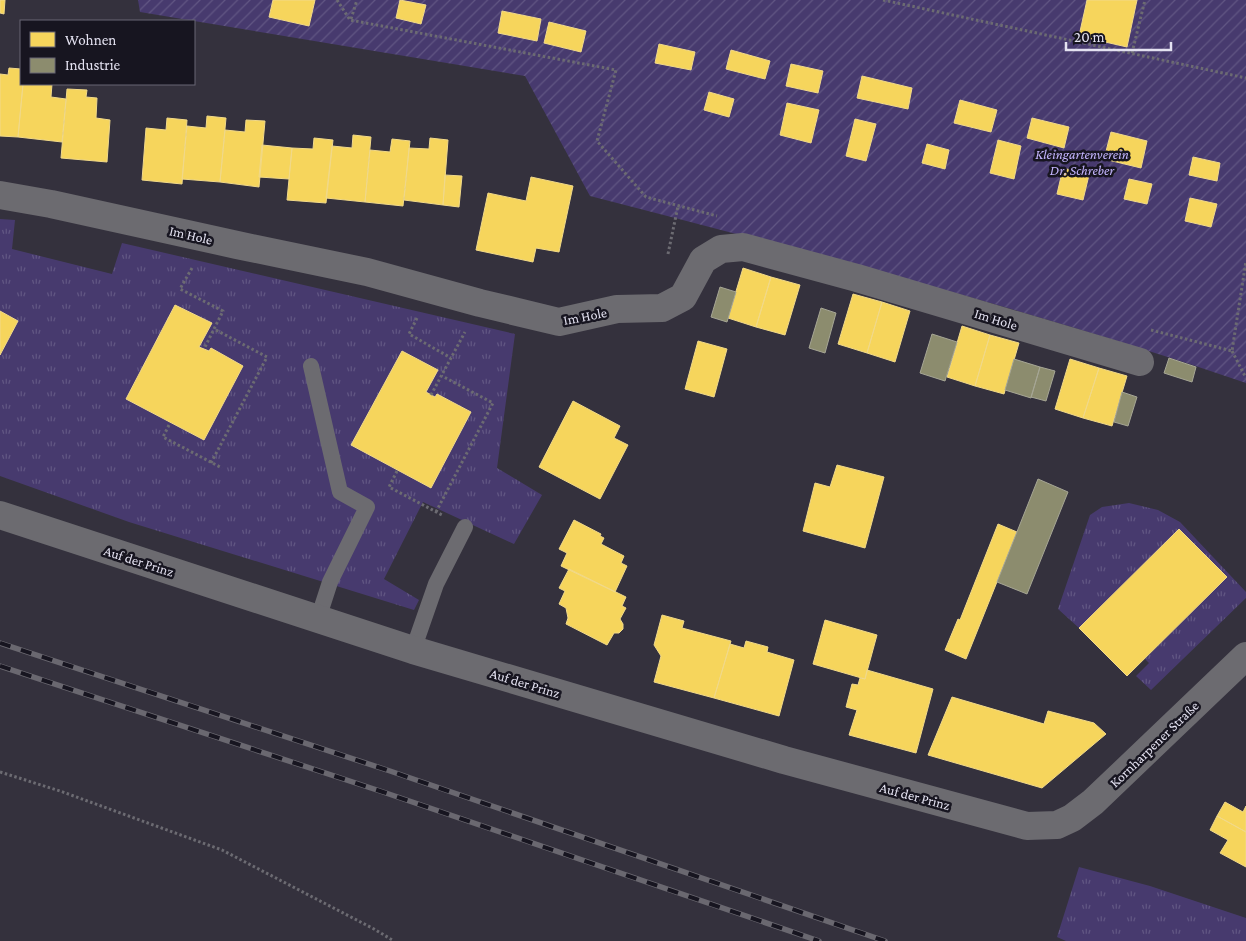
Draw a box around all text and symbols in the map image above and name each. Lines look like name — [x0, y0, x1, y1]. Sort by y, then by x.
legend — [20, 20, 195, 85]
scale bar — [1066, 20, 1171, 52]
text: 20 m — [1074, 29, 1105, 45]
text: Wohnen — [65, 32, 116, 48]
text: Industrie — [65, 57, 121, 73]
park label: Kleingartenverein Dr. Schreber — [1035, 146, 1129, 178]
street label: Im Hole — [168, 222, 214, 248]
street label: Im Hole — [562, 304, 608, 328]
street label: Im Hole — [973, 305, 1019, 333]
street label: Auf der Prinz — [102, 542, 176, 580]
street label: Auf der Prinz — [488, 665, 562, 701]
street label: Kornharpener Straße — [1106, 697, 1202, 791]
street label: Auf der Prinz — [878, 779, 952, 813]

